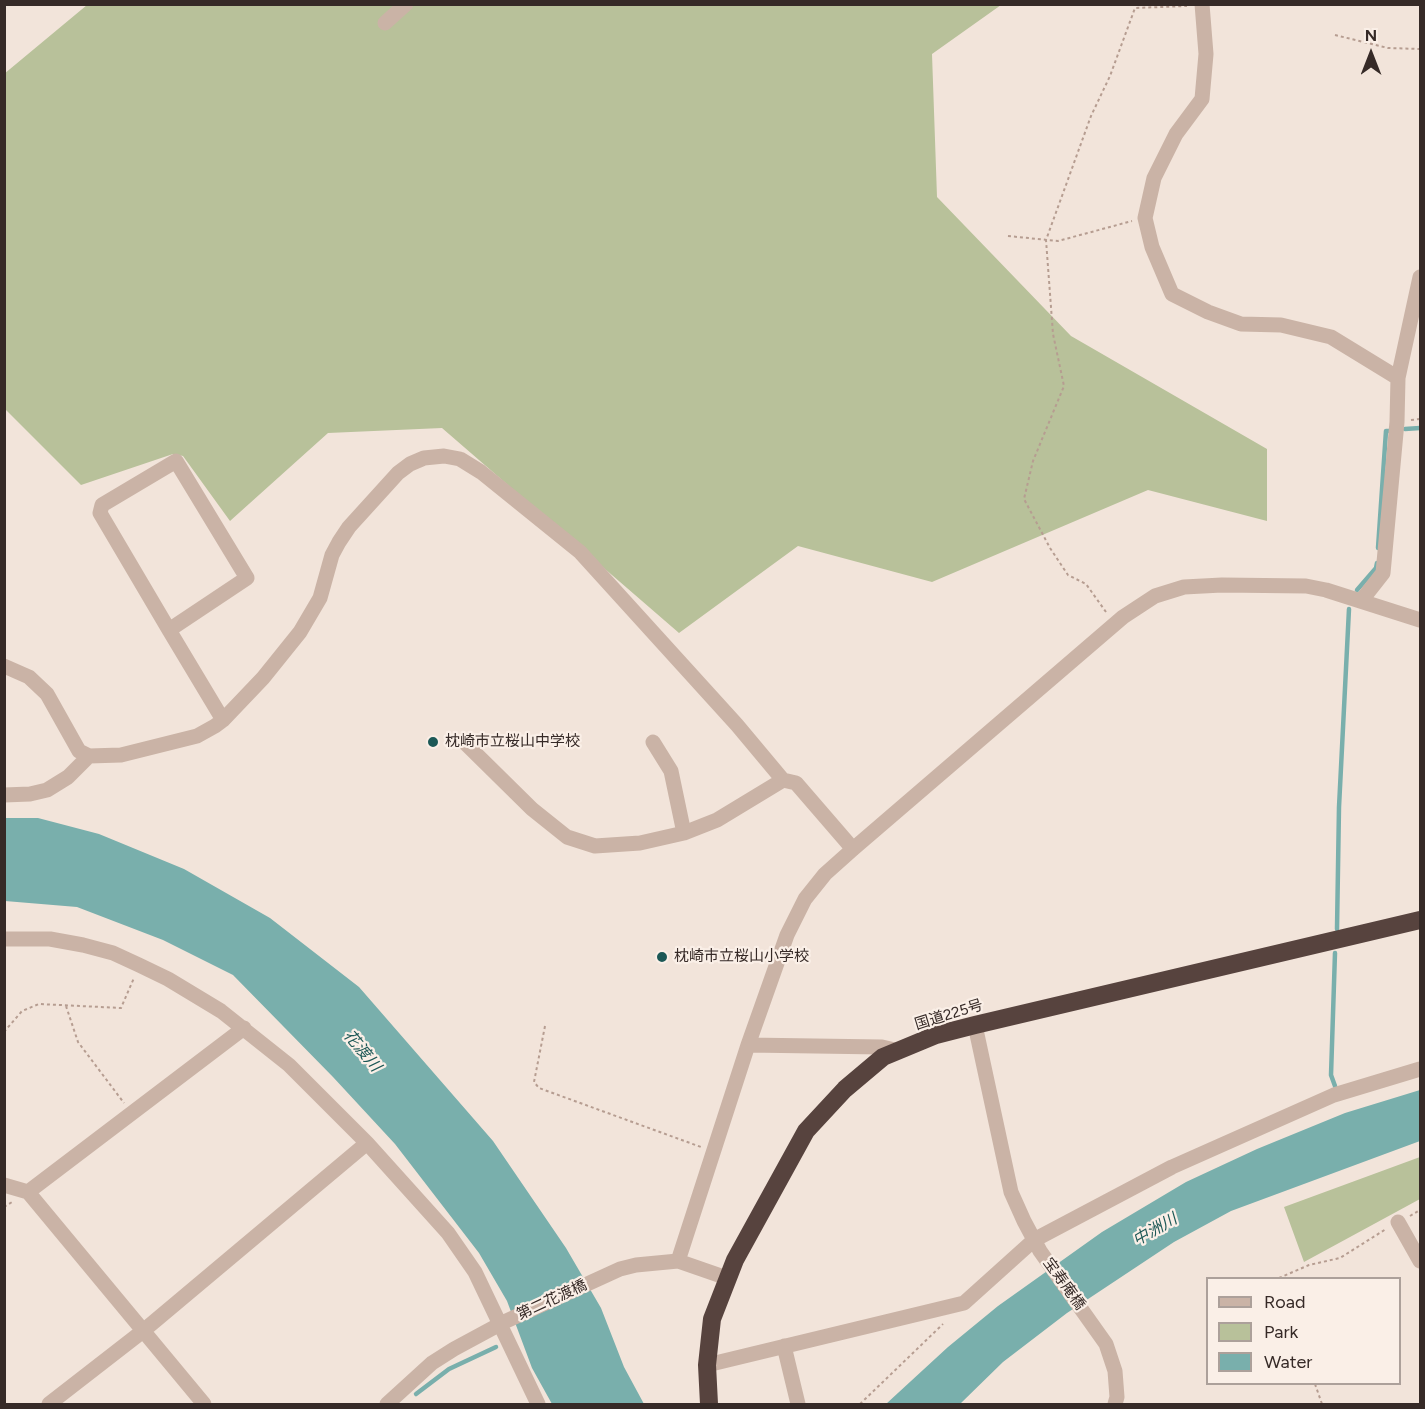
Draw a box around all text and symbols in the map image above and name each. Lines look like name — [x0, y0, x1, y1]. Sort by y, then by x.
north arrow — [1341, 24, 1401, 84]
text: N — [1365, 26, 1377, 45]
place label: 枕崎市立桜山中学校 — [445, 733, 580, 751]
marker: 枕崎市立桜山中学校 — [426, 735, 440, 749]
place label: 枕崎市立桜山小学校 — [674, 948, 809, 966]
marker: 枕崎市立桜山小学校 — [655, 950, 669, 964]
street label: 国道225号 — [913, 996, 985, 1034]
water label: 花渡川 — [339, 1026, 385, 1076]
water label: 中洲川 — [1129, 1210, 1181, 1250]
street label: 宝寿庵橋 — [1039, 1254, 1089, 1314]
street label: 第二花渡橋 — [514, 1276, 590, 1324]
legend — [1206, 1277, 1401, 1385]
text: Road — [1264, 1291, 1305, 1313]
text: Park — [1264, 1321, 1298, 1343]
text: Water — [1264, 1351, 1312, 1373]

